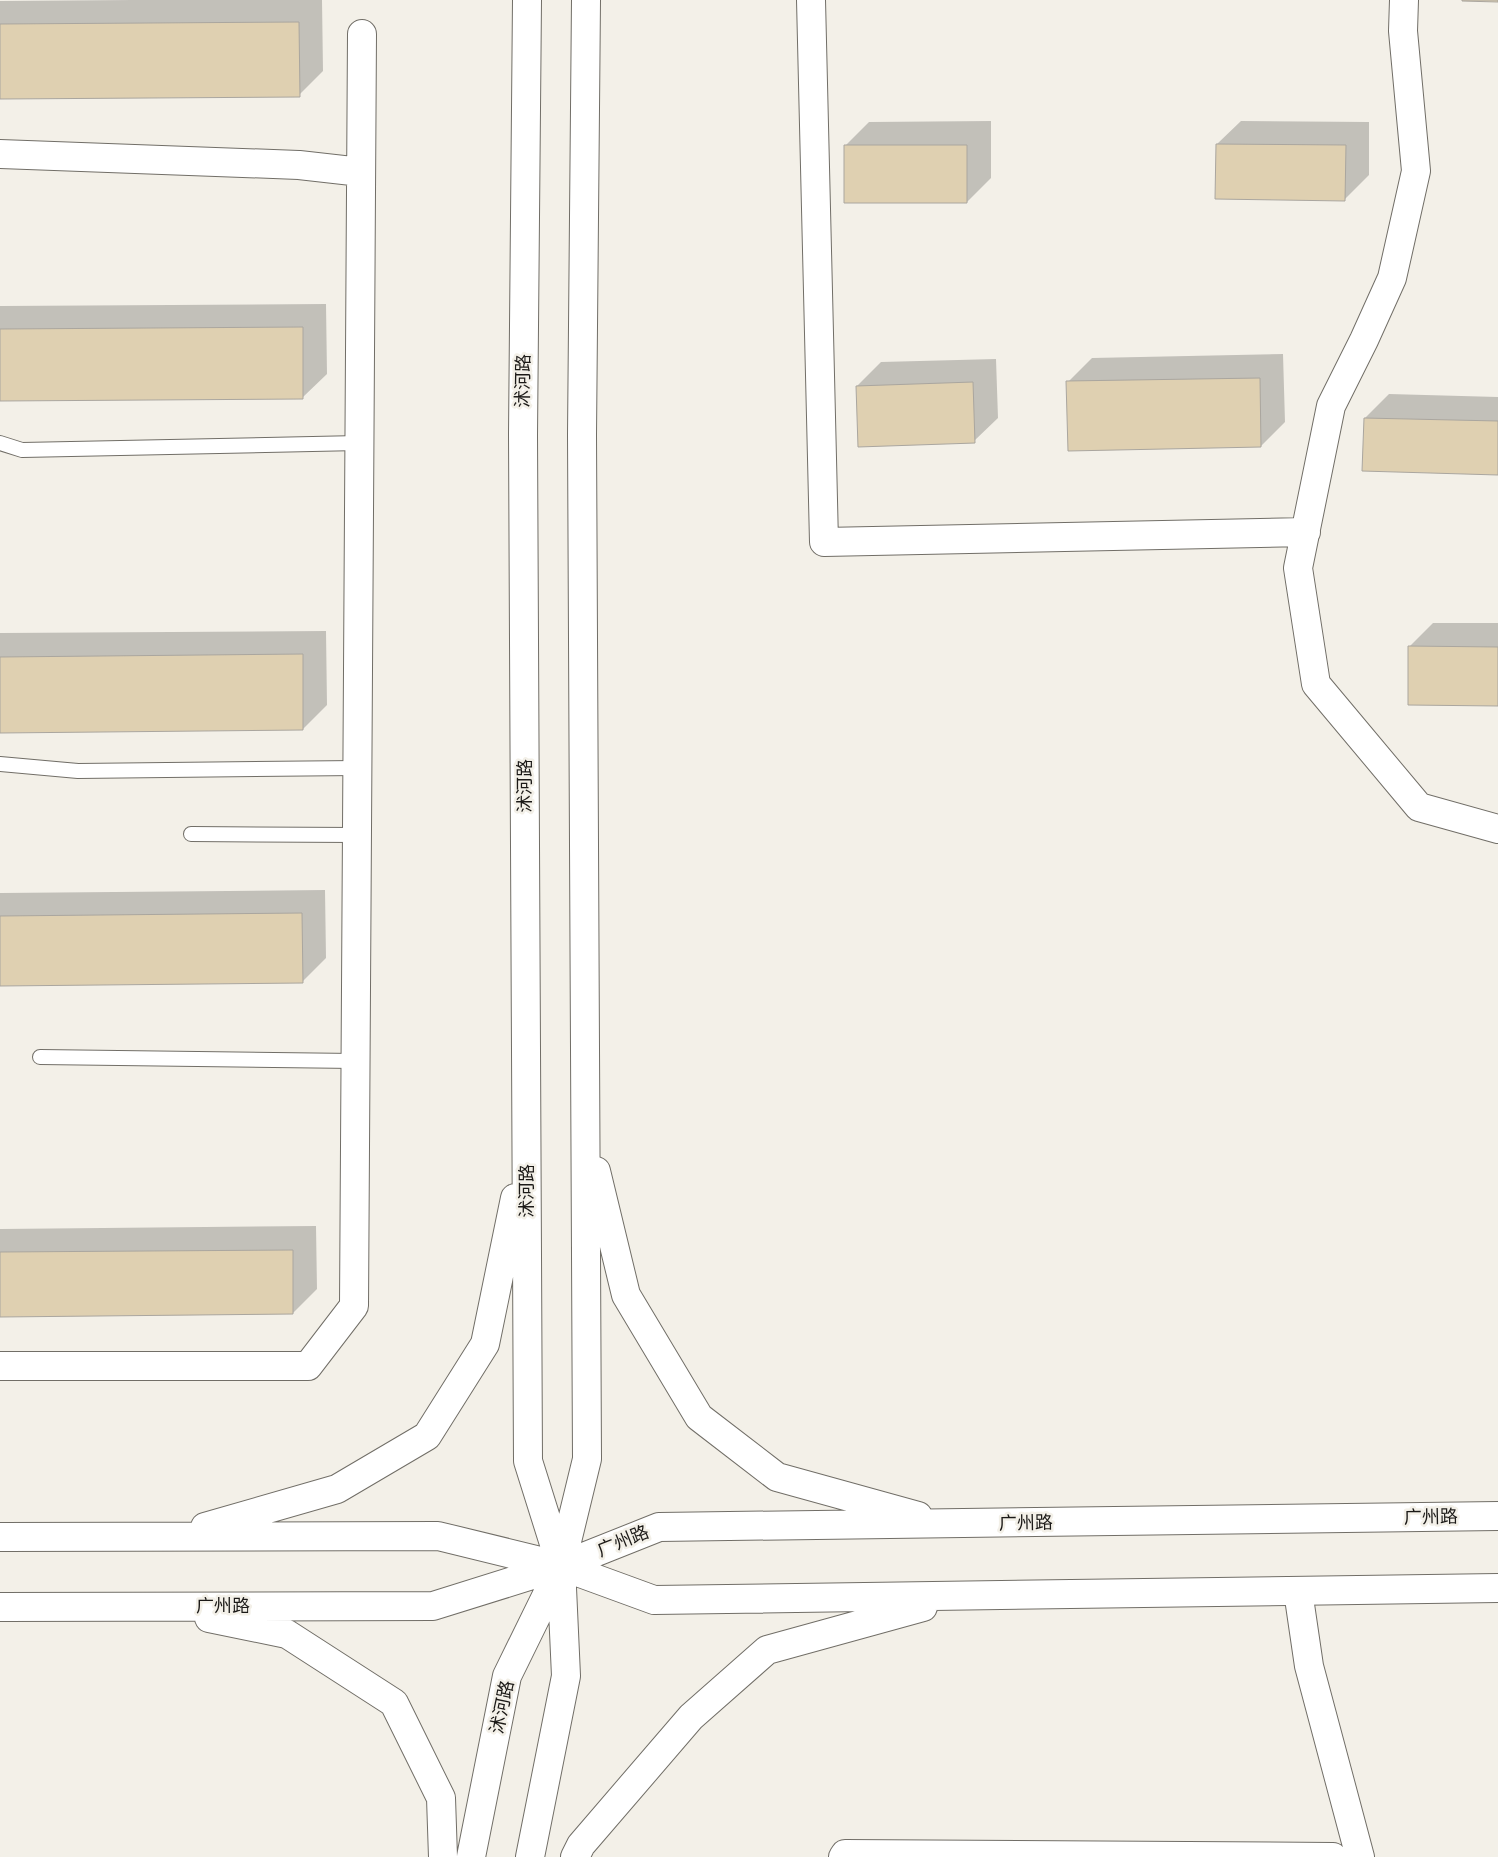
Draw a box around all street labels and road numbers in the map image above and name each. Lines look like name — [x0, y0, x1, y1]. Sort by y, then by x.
street label: 沭河路 — [512, 354, 534, 408]
street label: 沭河路 — [514, 759, 536, 813]
street label: 沭河路 — [516, 1164, 538, 1218]
street label: 广州路 — [1404, 1506, 1458, 1528]
street label: 广州路 — [999, 1512, 1053, 1534]
street label: 广州路 — [594, 1521, 652, 1561]
street label: 广州路 — [196, 1595, 250, 1617]
street label: 沭河路 — [486, 1678, 518, 1736]

